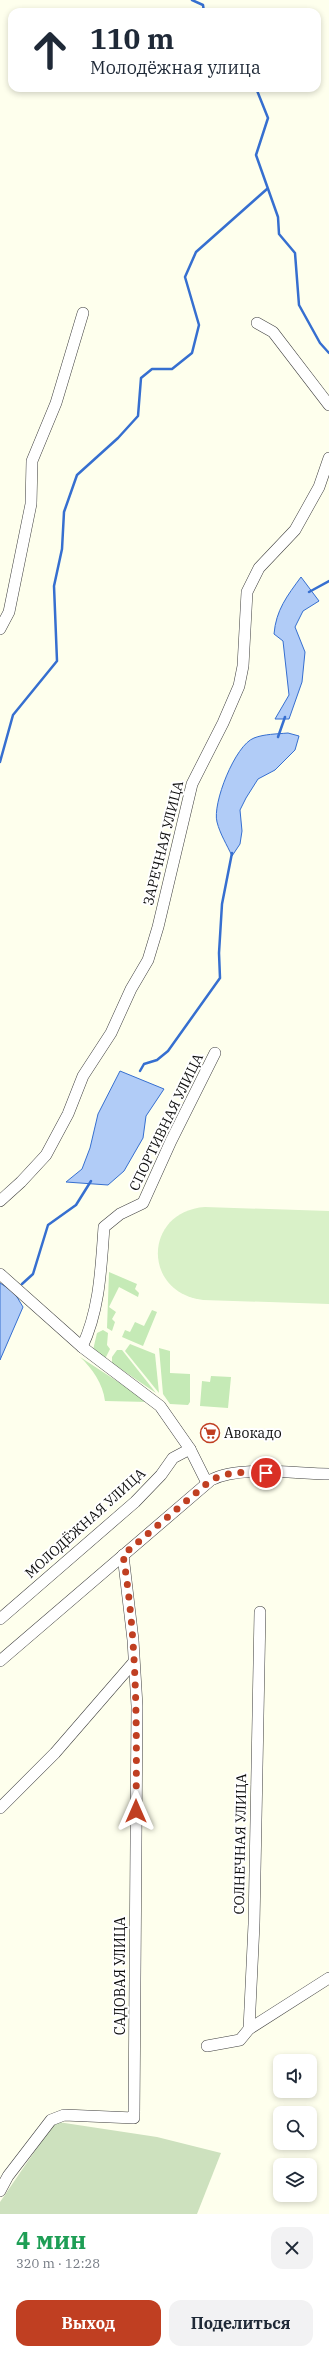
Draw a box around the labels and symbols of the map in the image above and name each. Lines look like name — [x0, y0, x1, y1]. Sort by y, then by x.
street label: ЗАРЕЧНАЯ УЛИЦА — [139, 778, 187, 907]
street label: СПОРТИВНАЯ УЛИЦА — [125, 1050, 207, 1194]
supermarket icon: Авокадо — [199, 1422, 221, 1444]
place label: Авокадо — [224, 1424, 282, 1442]
pin — [249, 1456, 283, 1490]
street label: МОЛОДЁЖНАЯ УЛИЦА — [21, 1464, 149, 1582]
street label: СОЛНЕЧНАЯ УЛИЦА — [230, 1773, 250, 1915]
position arrow — [115, 1790, 157, 1832]
street label: САДОВАЯ УЛИЦА — [111, 1916, 129, 2035]

